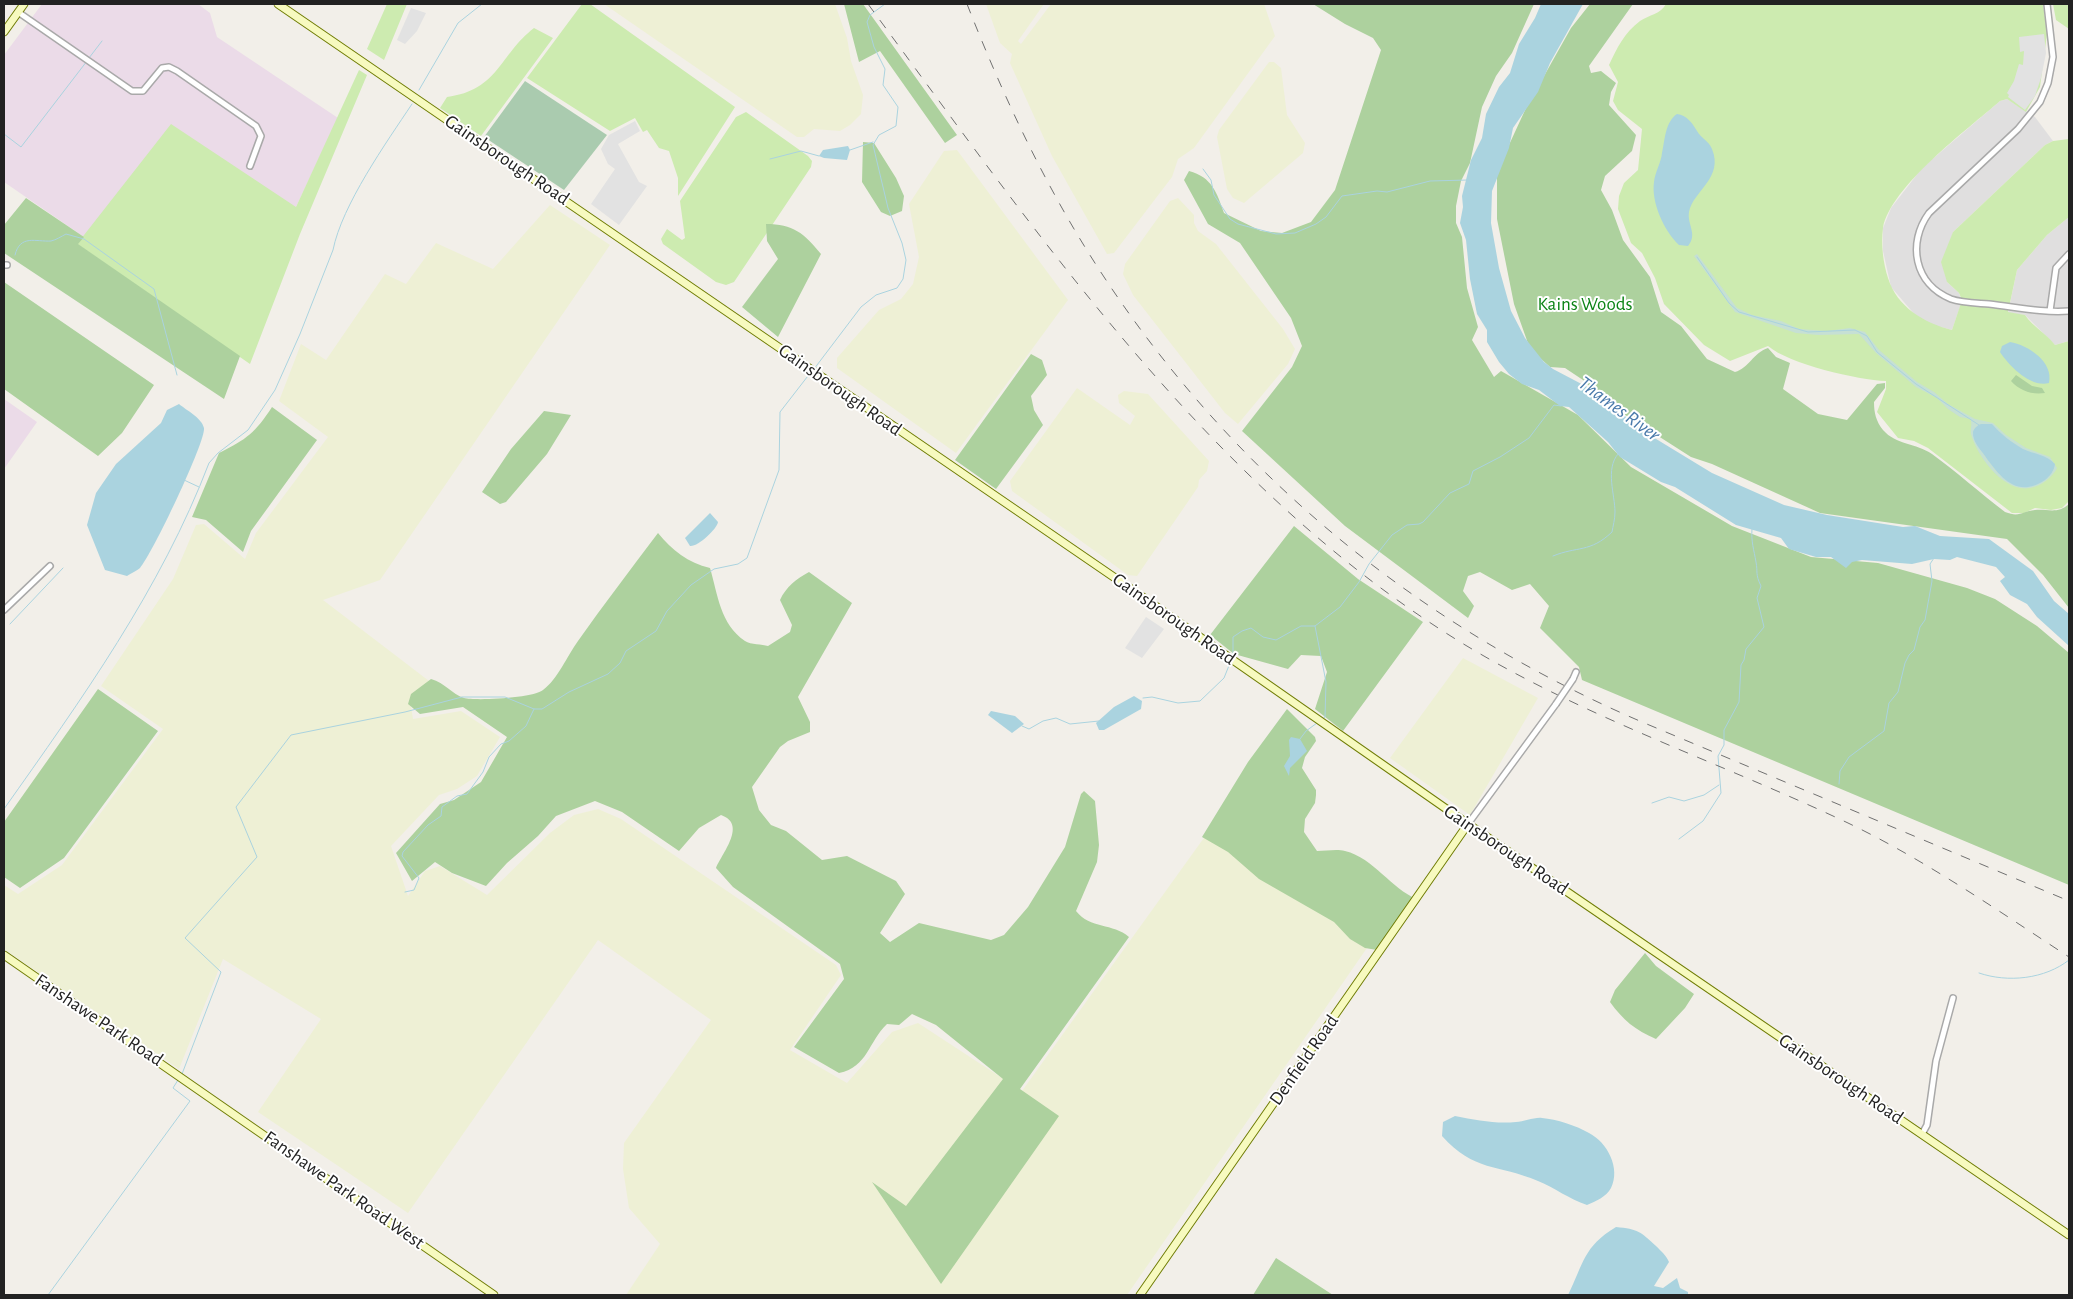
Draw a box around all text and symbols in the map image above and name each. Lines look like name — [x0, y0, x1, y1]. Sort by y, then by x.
street label: Gainsborough Road — [440, 110, 574, 210]
park label: Kains Woods — [1537, 293, 1633, 315]
street label: Gainsborough Road — [774, 339, 906, 441]
water label: Thames River — [1573, 371, 1665, 447]
street label: Gainsborough Road — [1108, 568, 1240, 670]
street label: Gainsborough Road — [1439, 800, 1573, 900]
street label: Fanshawe Park Road — [31, 969, 167, 1071]
street label: Denfield Road — [1264, 1010, 1344, 1110]
street label: Gainsborough Road — [1774, 1029, 1908, 1129]
street label: Fanshawe Park Road West — [259, 1126, 429, 1254]

